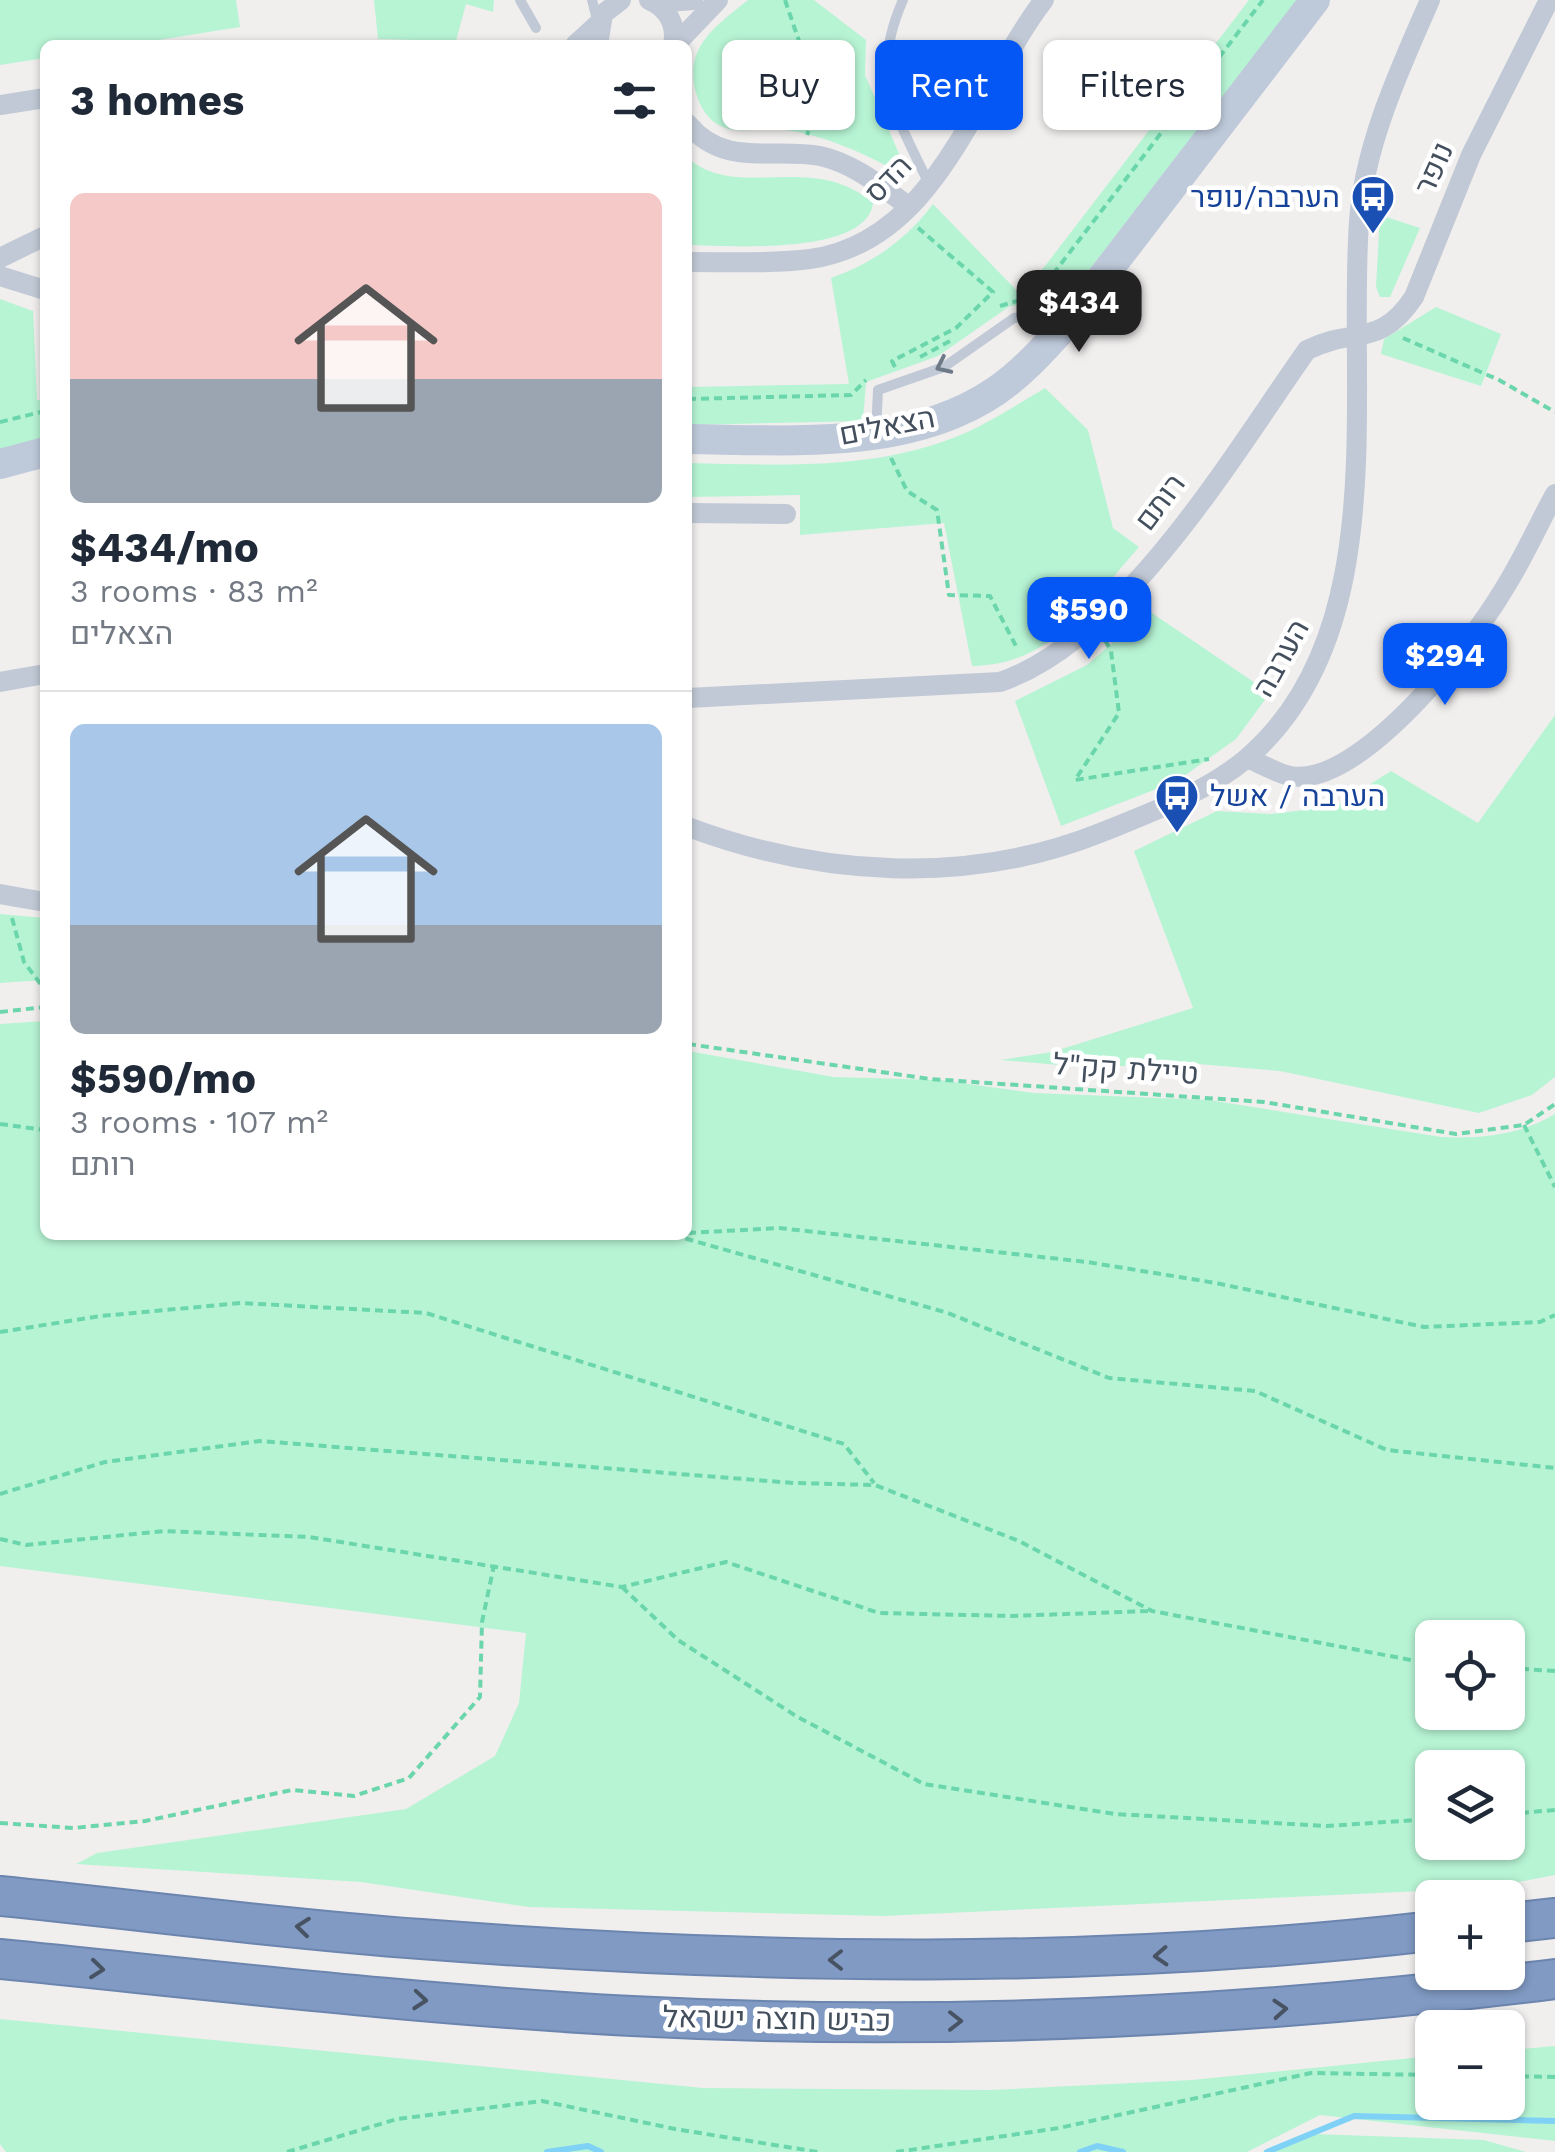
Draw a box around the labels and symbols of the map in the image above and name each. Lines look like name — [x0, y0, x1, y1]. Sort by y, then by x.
street label: נופר — [1407, 136, 1460, 199]
street label: הדס — [857, 148, 918, 210]
bus stop icon: הערבה/נופר — [1350, 174, 1396, 235]
place label: הערבה/נופר — [1190, 179, 1340, 214]
pin: $434 — [1020, 270, 1138, 355]
one-way arrow — [935, 354, 953, 374]
street label: הצאלים — [836, 399, 938, 452]
street label: רותם — [1127, 467, 1192, 537]
pin: $590 — [1030, 577, 1148, 662]
street label: הערבה — [1245, 613, 1316, 703]
pin: $294 — [1386, 623, 1504, 708]
bus stop icon: הערבה / אשל — [1154, 773, 1200, 834]
place label: הערבה / אשל — [1210, 778, 1385, 813]
street label: טיילת קק"ל — [1052, 1046, 1200, 1091]
one-way arrow — [294, 1917, 310, 1938]
one-way arrow — [1153, 1945, 1169, 1966]
one-way arrow — [828, 1949, 844, 1970]
one-way arrow — [89, 1957, 105, 1979]
one-way arrow — [413, 1988, 429, 2010]
street label: כביש חוצה ישראל — [662, 1999, 892, 2038]
one-way arrow — [1272, 1999, 1288, 2020]
one-way arrow — [948, 2010, 963, 2032]

